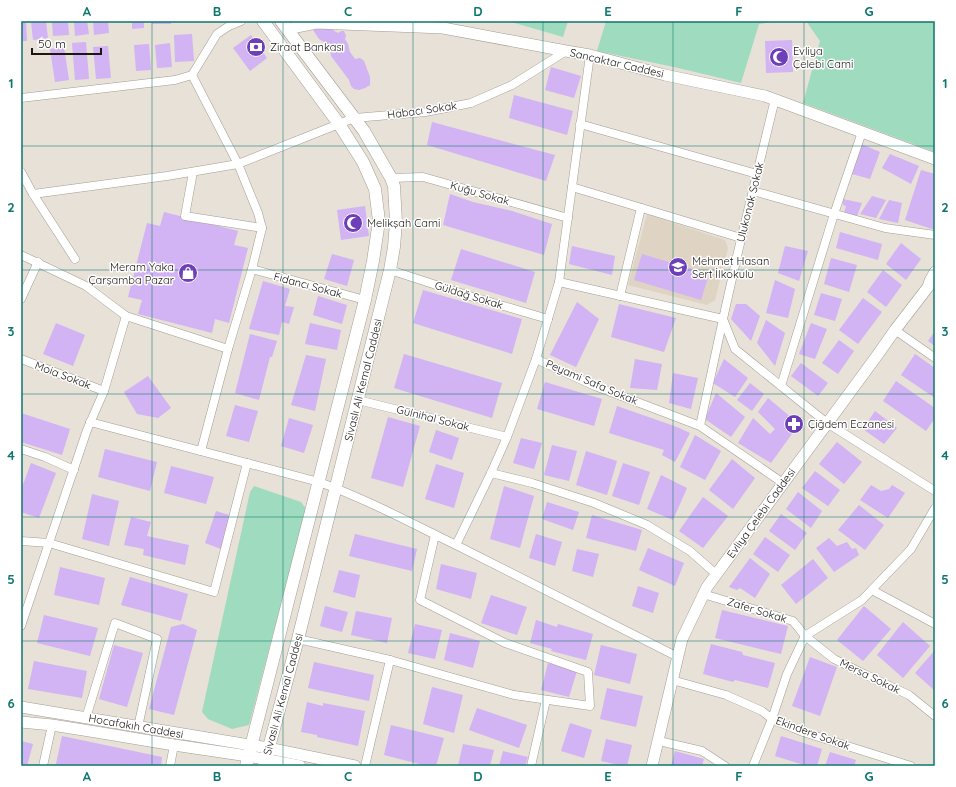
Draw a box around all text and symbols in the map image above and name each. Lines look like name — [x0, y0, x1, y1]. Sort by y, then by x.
text: A — [83, 3, 92, 19]
text: B — [213, 3, 221, 19]
text: C — [344, 3, 352, 19]
text: D — [473, 3, 483, 19]
text: E — [604, 3, 612, 19]
text: F — [735, 3, 743, 19]
text: G — [864, 3, 874, 19]
scale bar — [32, 30, 101, 56]
text: 50 m — [38, 36, 66, 51]
bank icon: Ziraat Bankası — [245, 36, 267, 58]
place label: Ziraat Bankası — [270, 40, 344, 54]
place label: Evliya Çelebi Cami — [793, 44, 853, 71]
street label: Sancaktar Caddesi — [569, 45, 665, 81]
mosque icon: Evliya Çelebi Cami — [768, 46, 790, 68]
text: 1 — [8, 75, 14, 91]
text: 1 — [942, 75, 948, 91]
street label: Habacı Sokak — [386, 98, 458, 122]
street label: Ulukonak Sokak — [733, 160, 767, 243]
street label: Kuğu Sokak — [449, 178, 511, 208]
text: 2 — [7, 199, 15, 215]
text: 2 — [941, 199, 949, 215]
mosque icon: Melikşah Cami — [342, 212, 364, 234]
place label: Melikşah Cami — [367, 216, 440, 230]
place label: Mehmet Hasan Sert İlkokulu — [692, 254, 769, 281]
school or university icon: Mehmet Hasan Sert İlkokulu — [667, 256, 689, 278]
place label: Meram Yaka Çarşamba Pazar — [88, 260, 175, 287]
shop icon: Meram Yaka Çarşamba Pazar — [177, 262, 199, 284]
street label: Fidancı Sokak — [272, 269, 344, 301]
street label: Güldağ Sokak — [433, 278, 505, 312]
street label: Sivaslı Ali Kemal Caddesi — [341, 317, 385, 443]
text: 3 — [8, 323, 15, 339]
text: 3 — [942, 323, 949, 339]
street label: Peyami Safa Sokak — [544, 356, 640, 408]
street label: Moia Sokak — [33, 358, 93, 392]
street label: Gülnihal Sokak — [395, 402, 471, 434]
pharmacy icon: Çiğdem Eczanesi — [783, 413, 805, 435]
place label: Çiğdem Eczanesi — [808, 417, 894, 431]
text: 4 — [7, 447, 15, 463]
text: 4 — [941, 447, 949, 463]
street label: Evliya Çelebi Caddesi — [724, 465, 798, 561]
text: 5 — [7, 571, 15, 587]
text: 5 — [941, 571, 949, 587]
street label: Zafer Sokak — [725, 594, 789, 626]
street label: Sivaslı Ali Kemal Caddesi — [260, 632, 306, 756]
street label: Mersa Sokak — [837, 655, 903, 697]
text: 6 — [7, 695, 15, 711]
text: 6 — [941, 695, 949, 711]
street label: Hocafakıh Caddesi — [88, 711, 184, 741]
street label: Ekindere Sokak — [774, 713, 852, 753]
text: A — [83, 768, 92, 784]
text: B — [213, 768, 221, 784]
text: C — [344, 768, 352, 784]
text: D — [473, 768, 483, 784]
text: E — [604, 768, 612, 784]
text: F — [735, 768, 743, 784]
text: G — [864, 768, 874, 784]

